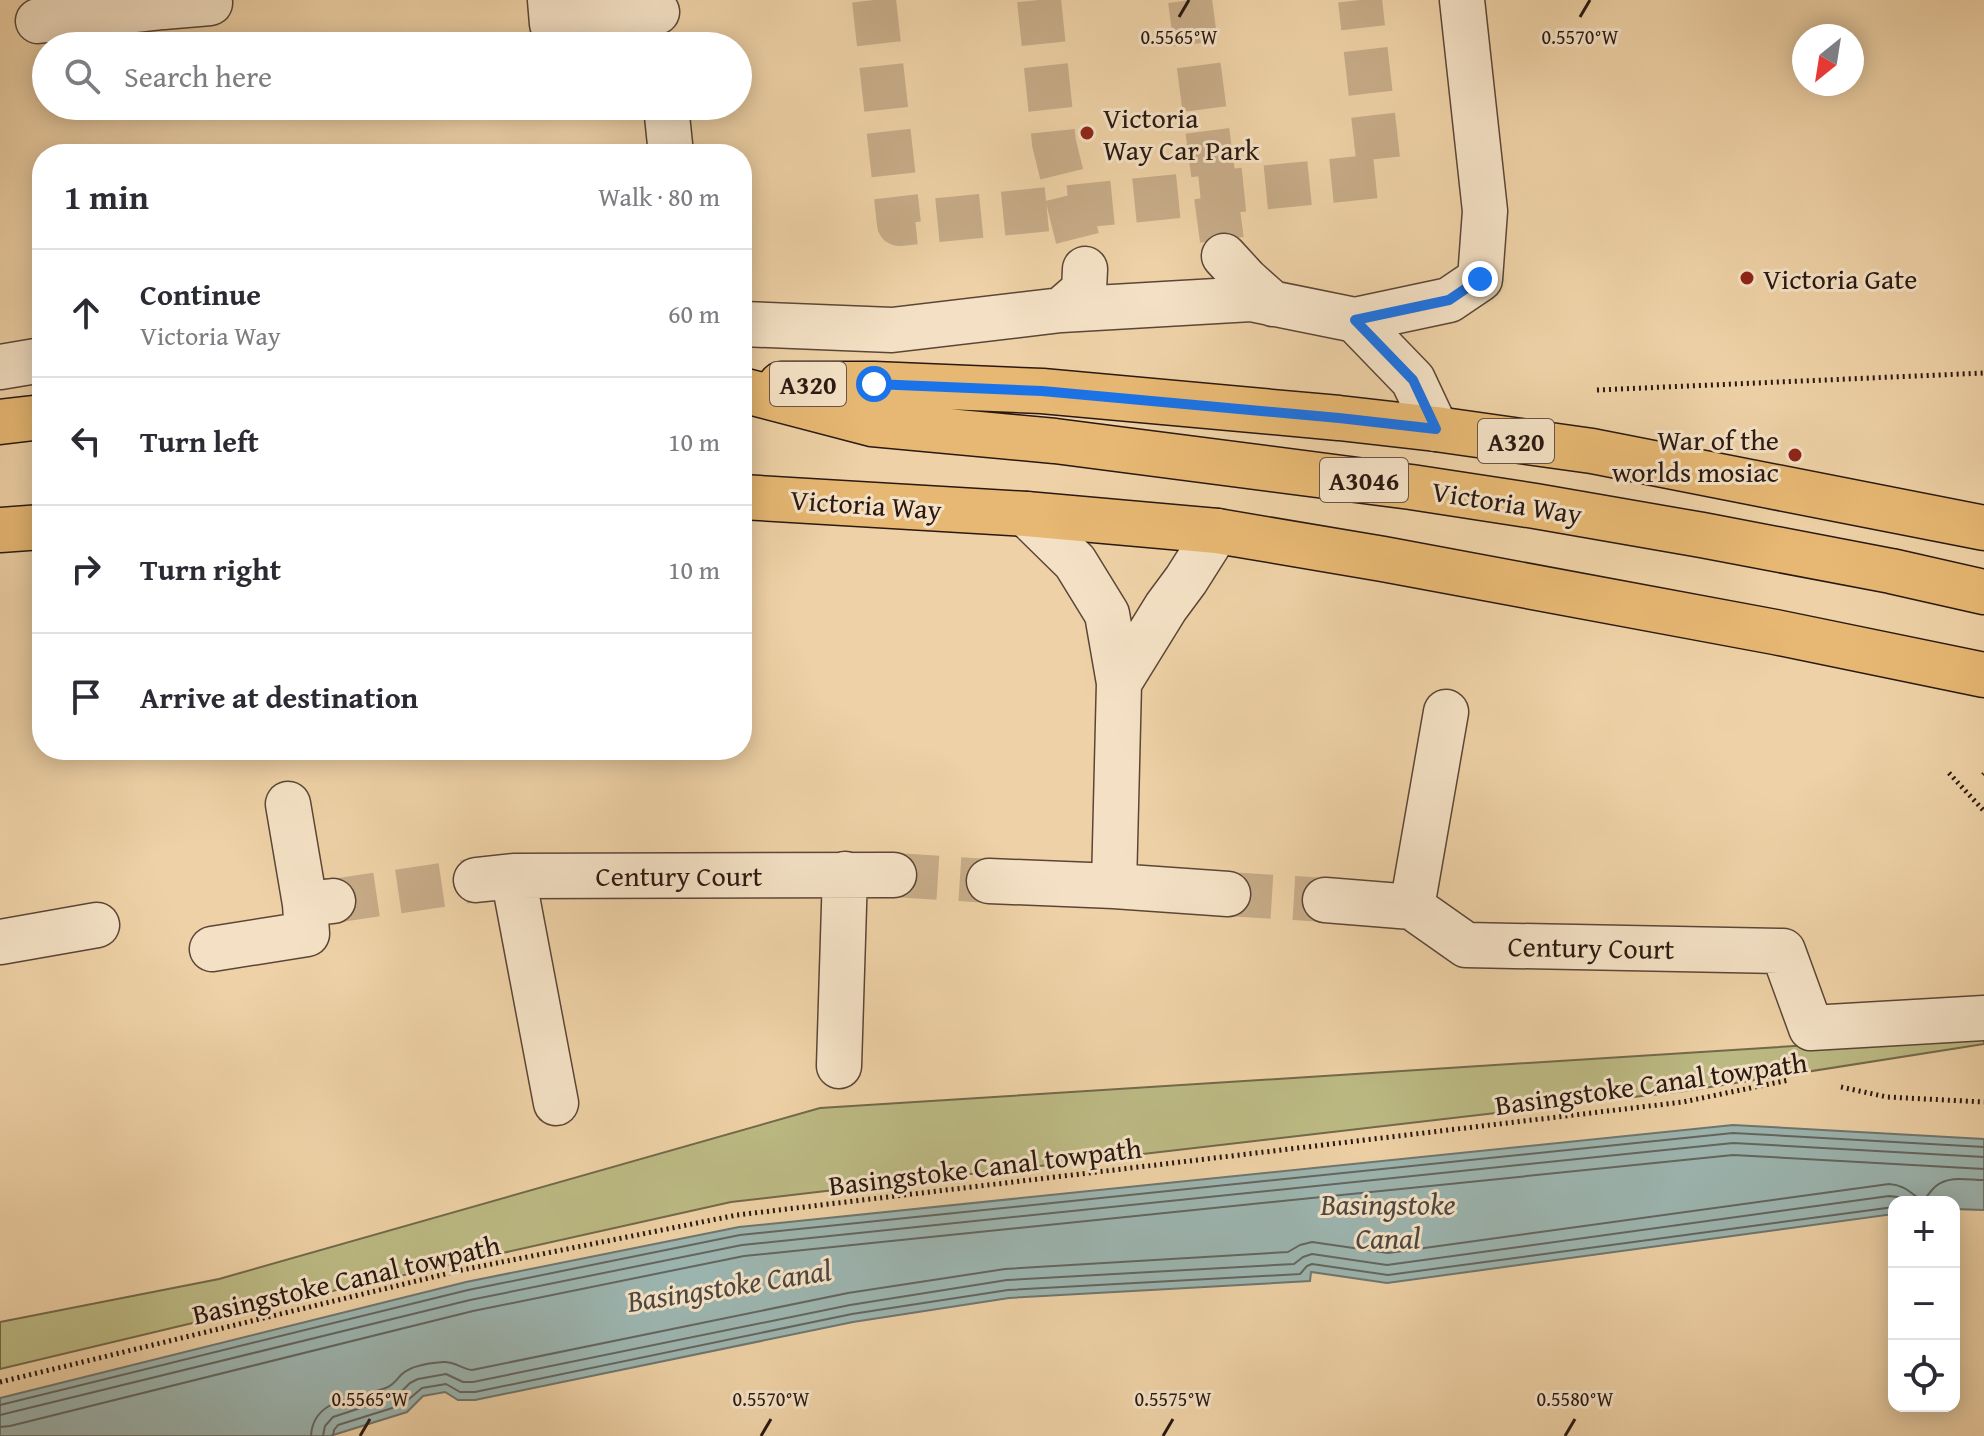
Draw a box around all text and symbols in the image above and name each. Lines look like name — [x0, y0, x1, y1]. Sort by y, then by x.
text: 0.5565°W — [1140, 22, 1218, 51]
text: 0.5570°W — [1541, 22, 1619, 51]
north arrow — [1792, 24, 1864, 96]
search box — [32, 32, 752, 120]
icon: search — [60, 54, 104, 98]
text: Search here — [124, 54, 272, 98]
place label: Victoria Way Car Park — [1103, 97, 1260, 170]
marker: Victoria Way Car Park — [1078, 124, 1096, 142]
text: 1 min — [64, 172, 149, 221]
text: Walk · 80 m — [598, 177, 720, 216]
place label: Victoria Gate — [1763, 258, 1917, 299]
route end — [1462, 261, 1498, 297]
marker: Victoria Gate — [1738, 269, 1756, 287]
text: Continue — [140, 272, 261, 316]
icon: ahead — [64, 291, 108, 335]
text: 60 m — [668, 294, 720, 333]
text: Victoria Way — [140, 316, 281, 355]
road number: A320 — [770, 362, 846, 406]
route start — [856, 366, 892, 402]
icon: left — [64, 419, 108, 463]
text: Turn left — [140, 419, 259, 463]
road number: A320 — [1478, 419, 1554, 463]
place label: War of the worlds mosiac — [1612, 419, 1779, 492]
text: 10 m — [668, 422, 720, 461]
marker: War of the worlds mosiac — [1786, 446, 1804, 464]
road number: A3046 — [1320, 458, 1408, 502]
street label: Victoria Way — [1429, 470, 1585, 534]
street label: Victoria Way — [789, 478, 943, 530]
icon: right — [64, 547, 108, 591]
text: Turn right — [140, 547, 281, 591]
text: 10 m — [668, 550, 720, 589]
icon: arrive — [64, 675, 108, 719]
text: Arrive at destination — [140, 675, 418, 719]
street label: Century Court — [596, 855, 763, 896]
street label: Century Court — [1507, 925, 1675, 969]
street label: Basingstoke Canal towpath — [1492, 1041, 1810, 1125]
street label: Basingstoke Canal towpath — [826, 1126, 1144, 1206]
water label: Basingstoke Canal — [1320, 1182, 1456, 1260]
map controls — [1888, 1196, 1960, 1412]
button: + — [1888, 1196, 1960, 1268]
street label: Basingstoke Canal towpath — [188, 1224, 504, 1334]
water label: Basingstoke Canal — [623, 1247, 834, 1323]
button: − — [1888, 1268, 1960, 1340]
button: locate — [1888, 1340, 1960, 1412]
text: 0.5565°W — [331, 1384, 409, 1413]
text: 0.5570°W — [732, 1384, 810, 1413]
text: 0.5575°W — [1134, 1384, 1212, 1413]
text: 0.5580°W — [1536, 1384, 1614, 1413]

